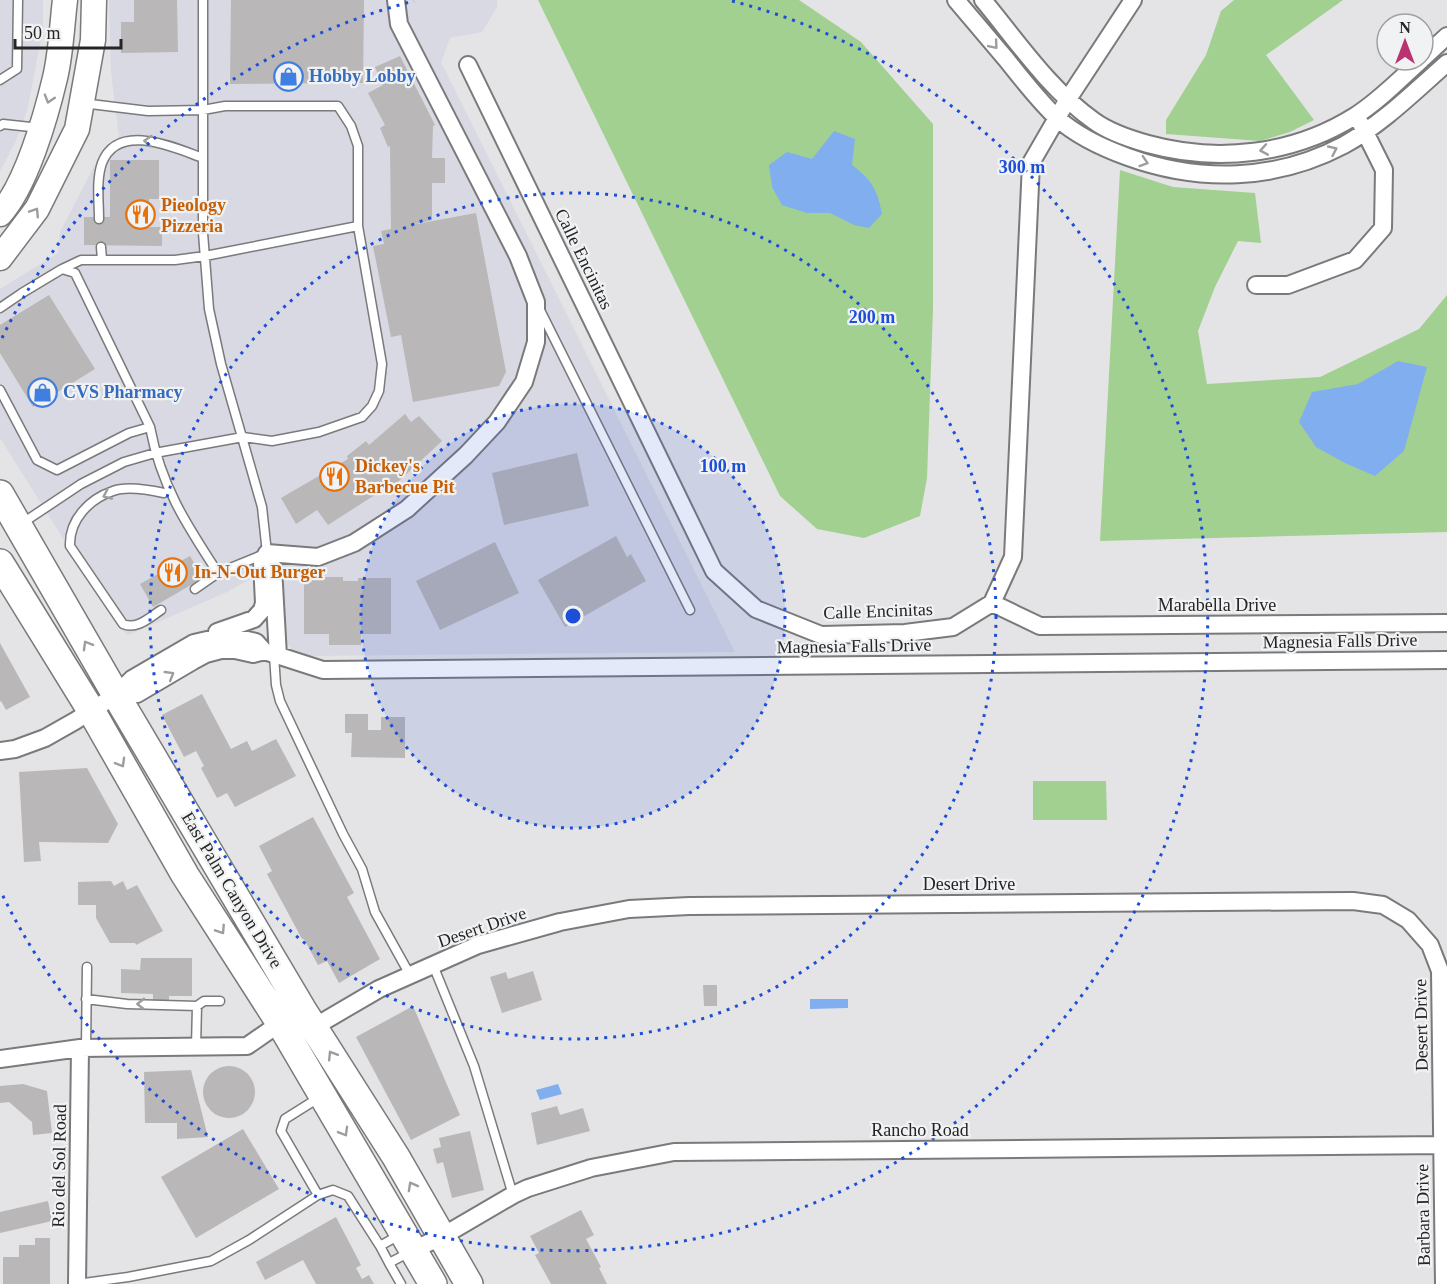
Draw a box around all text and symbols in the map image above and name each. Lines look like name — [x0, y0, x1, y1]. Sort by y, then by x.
scale bar — [15, 12, 122, 50]
north arrow — [1375, 12, 1435, 72]
text: N — [1399, 19, 1411, 36]
text: 50 m — [24, 23, 61, 43]
one-way arrow — [986, 38, 997, 49]
shop icon: Hobby Lobby — [272, 60, 304, 92]
place label: Hobby Lobby — [309, 66, 416, 86]
one-way arrow — [44, 93, 56, 104]
one-way arrow — [143, 135, 152, 148]
one-way arrow — [1259, 143, 1269, 156]
one-way arrow — [1327, 146, 1338, 158]
one-way arrow — [1138, 155, 1149, 168]
text: 300 m — [999, 157, 1045, 177]
place label: Pieology Pizzeria — [161, 195, 226, 236]
restaurant icon: Pieology Pizzeria — [124, 199, 156, 231]
street label: Calle Encinitas — [551, 205, 617, 313]
one-way arrow — [27, 207, 38, 218]
text: 200 m — [849, 307, 895, 327]
shop icon: CVS Pharmacy — [26, 376, 58, 408]
place label: CVS Pharmacy — [63, 382, 183, 402]
place label: Dickey's Barbecue Pit — [355, 456, 454, 497]
text: 100 m — [700, 456, 746, 476]
restaurant icon: Dickey's Barbecue Pit — [318, 460, 350, 492]
one-way arrow — [102, 487, 113, 499]
restaurant icon: In-N-Out Burger — [157, 556, 189, 588]
place label: In-N-Out Burger — [194, 562, 326, 582]
street label: Marabella Drive — [1158, 595, 1276, 615]
street label: Calle Encinitas — [823, 599, 933, 623]
centre of rings — [563, 606, 583, 626]
street label: Magnesia Falls Drive — [1262, 630, 1418, 652]
street label: Magnesia Falls Drive — [776, 635, 932, 657]
one-way arrow — [83, 641, 94, 651]
one-way arrow — [163, 671, 174, 682]
one-way arrow — [114, 757, 125, 767]
street label: East Palm Canyon Drive — [177, 808, 287, 972]
street label: Desert Drive — [923, 874, 1015, 894]
street label: Desert Drive — [435, 902, 529, 952]
one-way arrow — [213, 924, 225, 934]
street label: Desert Drive — [1410, 979, 1432, 1071]
one-way arrow — [137, 998, 146, 1010]
one-way arrow — [328, 1051, 339, 1062]
street label: Rio del Sol Road — [48, 1104, 70, 1228]
street label: Rancho Road — [871, 1120, 969, 1140]
one-way arrow — [337, 1126, 348, 1136]
street label: Barbara Drive — [1412, 1164, 1434, 1266]
one-way arrow — [408, 1182, 419, 1192]

